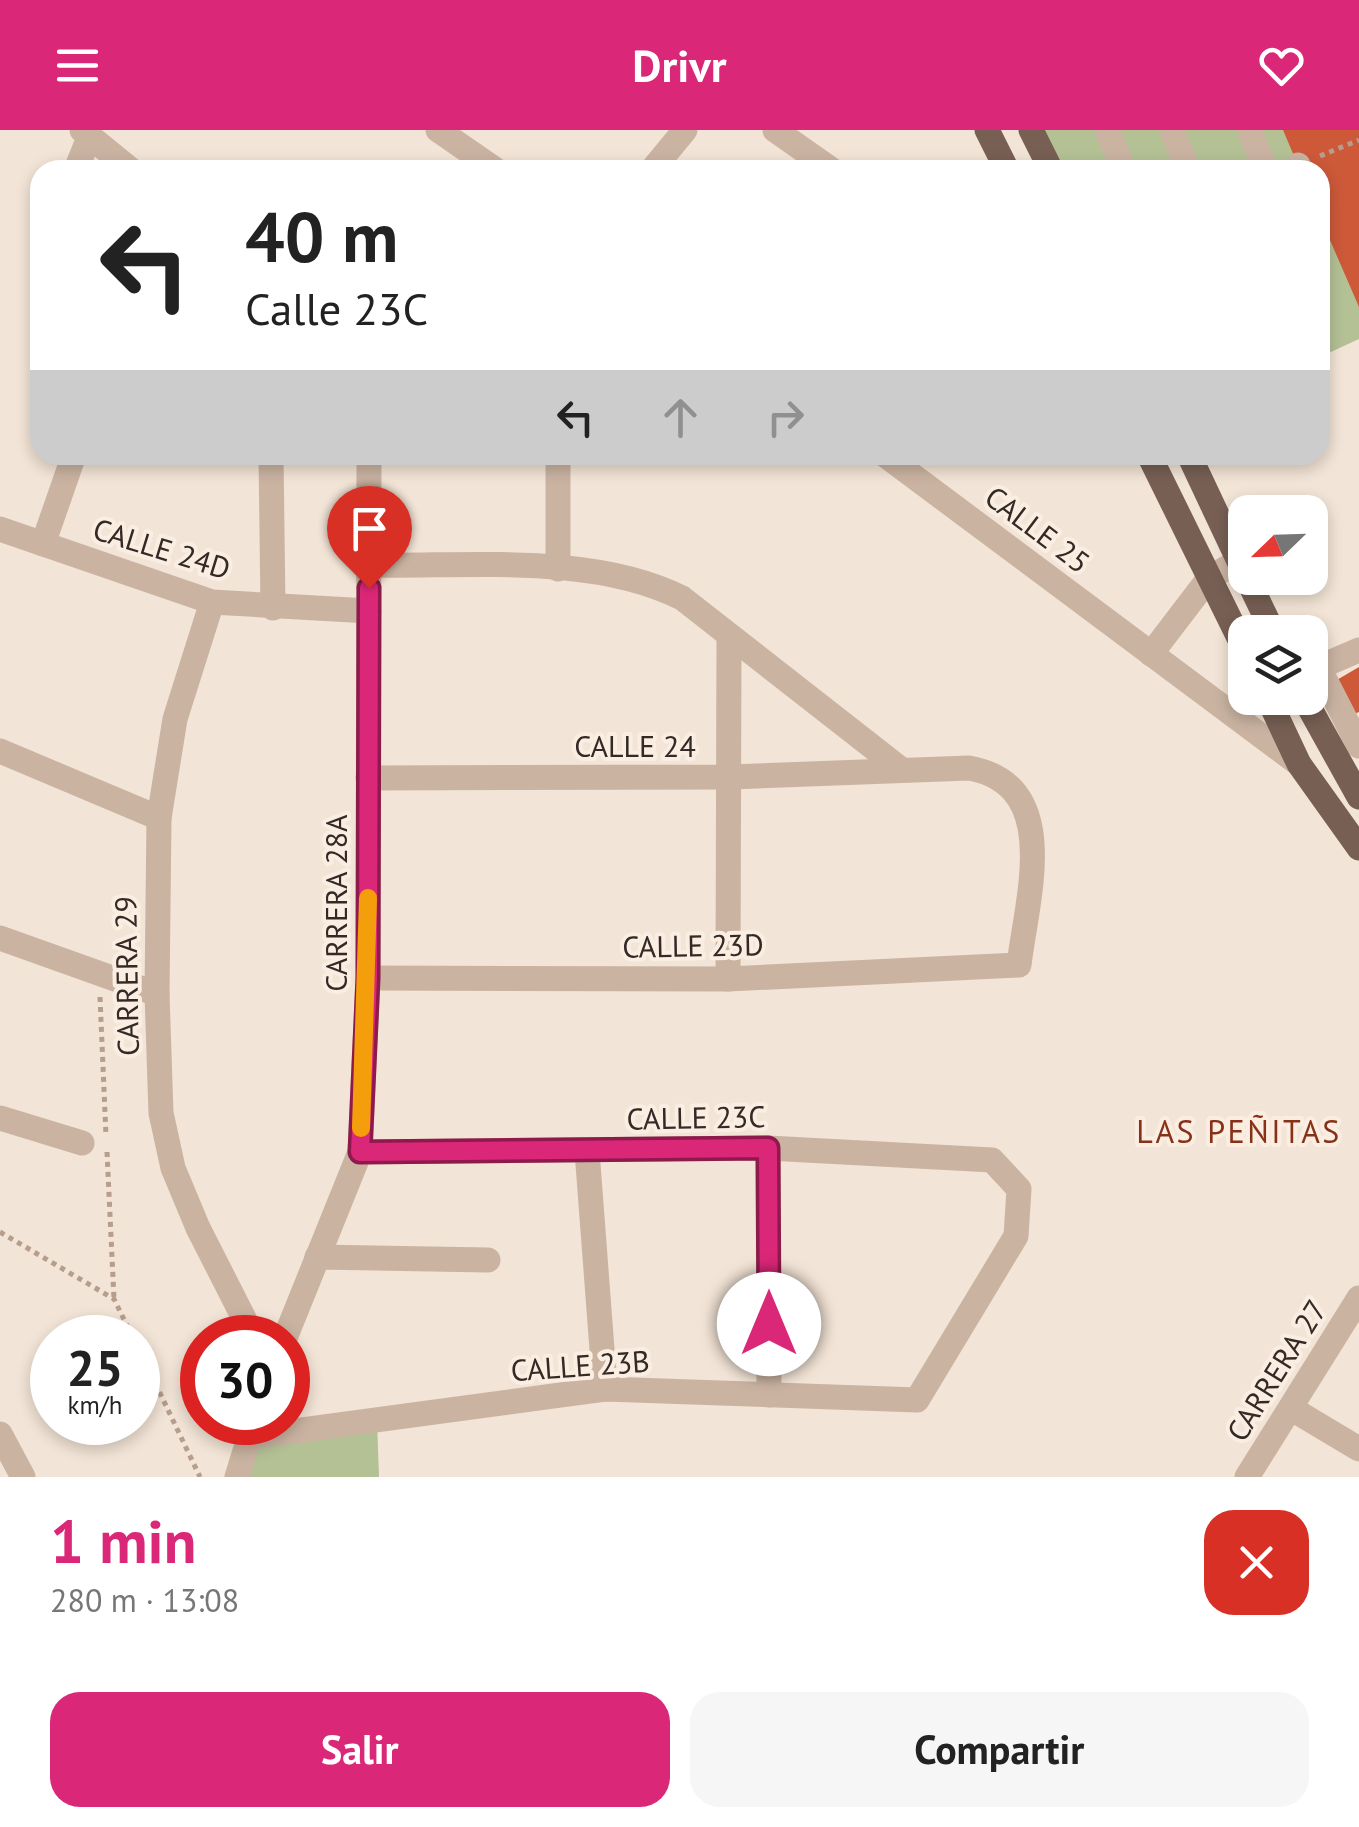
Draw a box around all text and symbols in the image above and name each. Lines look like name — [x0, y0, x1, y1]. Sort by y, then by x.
text: Drivr — [632, 36, 727, 94]
icon: menu — [50, 38, 105, 93]
icon: heart — [1254, 38, 1309, 93]
text: 40 m — [245, 191, 398, 281]
icon: left — [80, 200, 210, 330]
text: Calle 23C — [245, 279, 428, 337]
icon: left — [548, 390, 603, 445]
icon: ahead — [653, 390, 708, 445]
icon: right — [758, 390, 813, 445]
street label: CALLE 25 — [978, 477, 1098, 581]
pin — [327, 486, 412, 589]
north arrow — [1228, 495, 1328, 595]
map controls — [1228, 495, 1328, 715]
icon: arrive — [342, 501, 397, 556]
street label: CALLE 24D — [89, 509, 235, 587]
button: layers — [1228, 615, 1328, 715]
street label: CALLE 24 — [574, 726, 696, 765]
street label: CARRERA 28A — [316, 814, 355, 992]
street label: CARRERA 29 — [105, 896, 147, 1056]
street label: CALLE 23D — [622, 924, 764, 966]
street label: CALLE 23C — [626, 1096, 766, 1138]
district label: LAS PEÑITAS — [1136, 1110, 1342, 1152]
position arrow — [717, 1272, 821, 1376]
street label: CARRERA 27 — [1217, 1292, 1335, 1448]
speed limit sign: 30 — [180, 1315, 310, 1445]
text: 25 — [67, 1335, 123, 1400]
street label: CALLE 23B — [509, 1341, 651, 1389]
text: km/h — [68, 1389, 122, 1421]
text: 1 min — [50, 1502, 196, 1580]
button: close — [1204, 1510, 1309, 1615]
text: 280 m · 13:08 — [50, 1579, 239, 1621]
button: Salir — [50, 1692, 670, 1807]
button: Compartir — [690, 1692, 1309, 1807]

